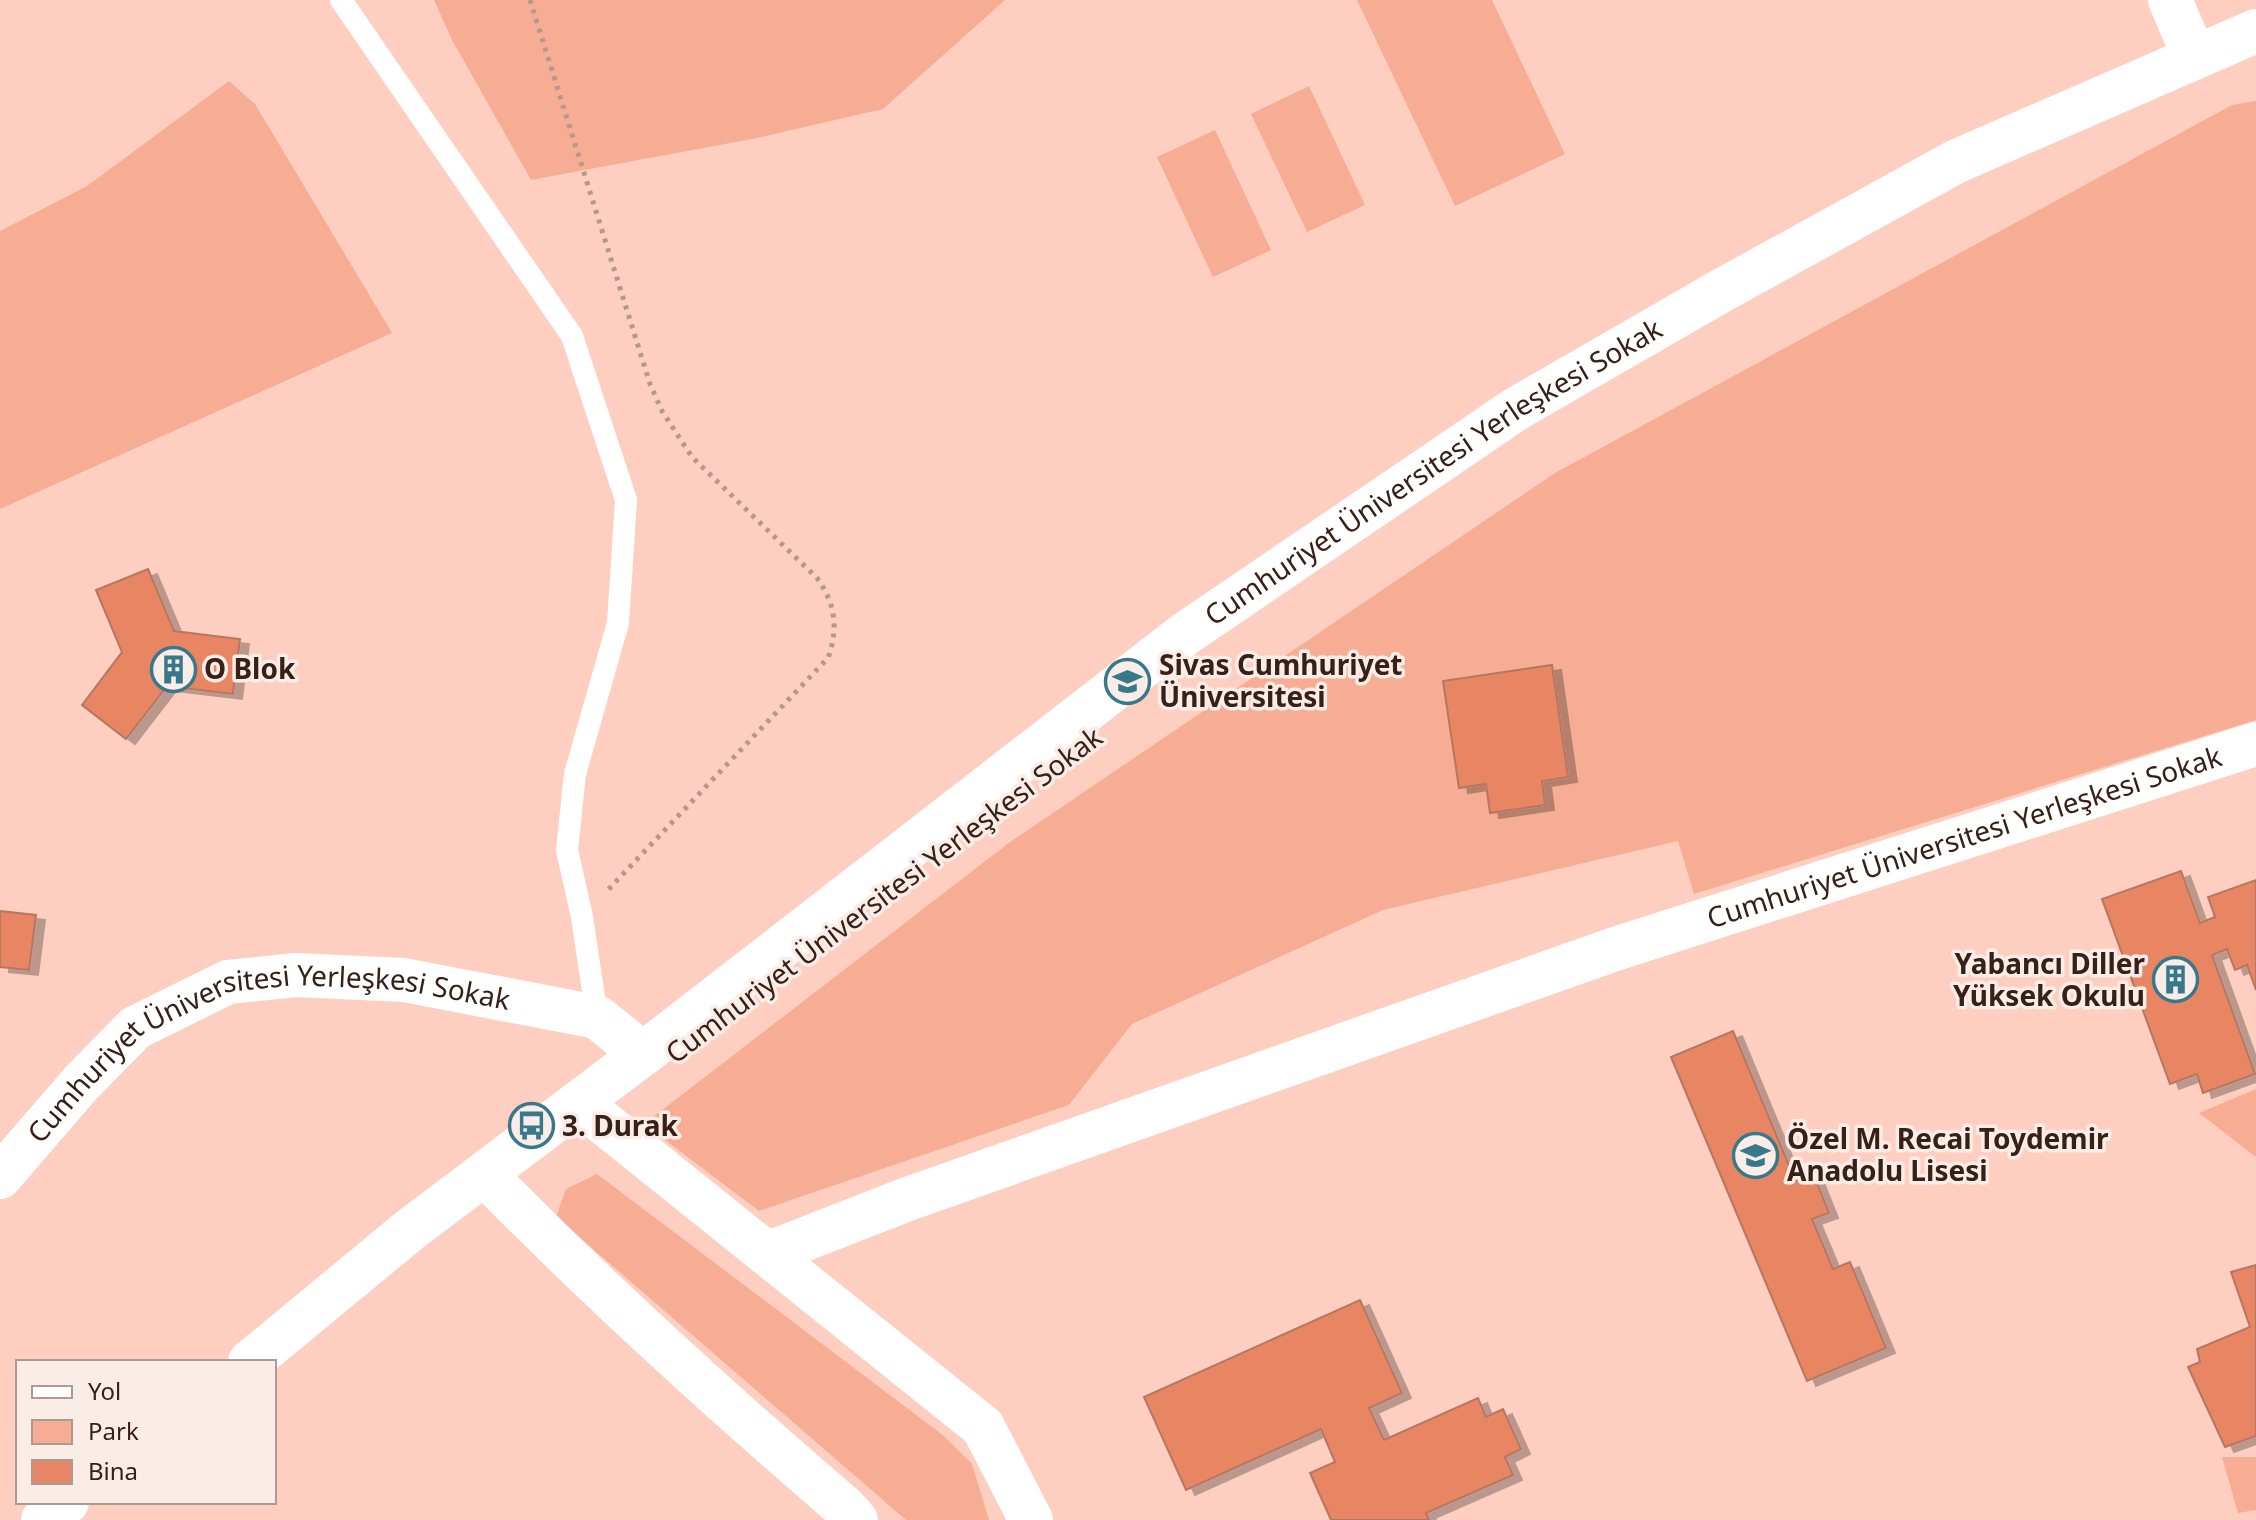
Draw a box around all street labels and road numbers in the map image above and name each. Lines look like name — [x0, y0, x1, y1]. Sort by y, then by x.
street label: Cumhuriyet Üniversitesi Yerleşkesi Sokak — [1197, 309, 1669, 633]
street label: Cumhuriyet Üniversitesi Yerleşkesi Sokak — [657, 717, 1110, 1071]
street label: Cumhuriyet Üniversitesi Yerleşkesi Sokak — [1702, 736, 2226, 936]
street label: Cumhuriyet Üniversitesi Yerleşkesi Sokak — [18, 955, 514, 1150]

